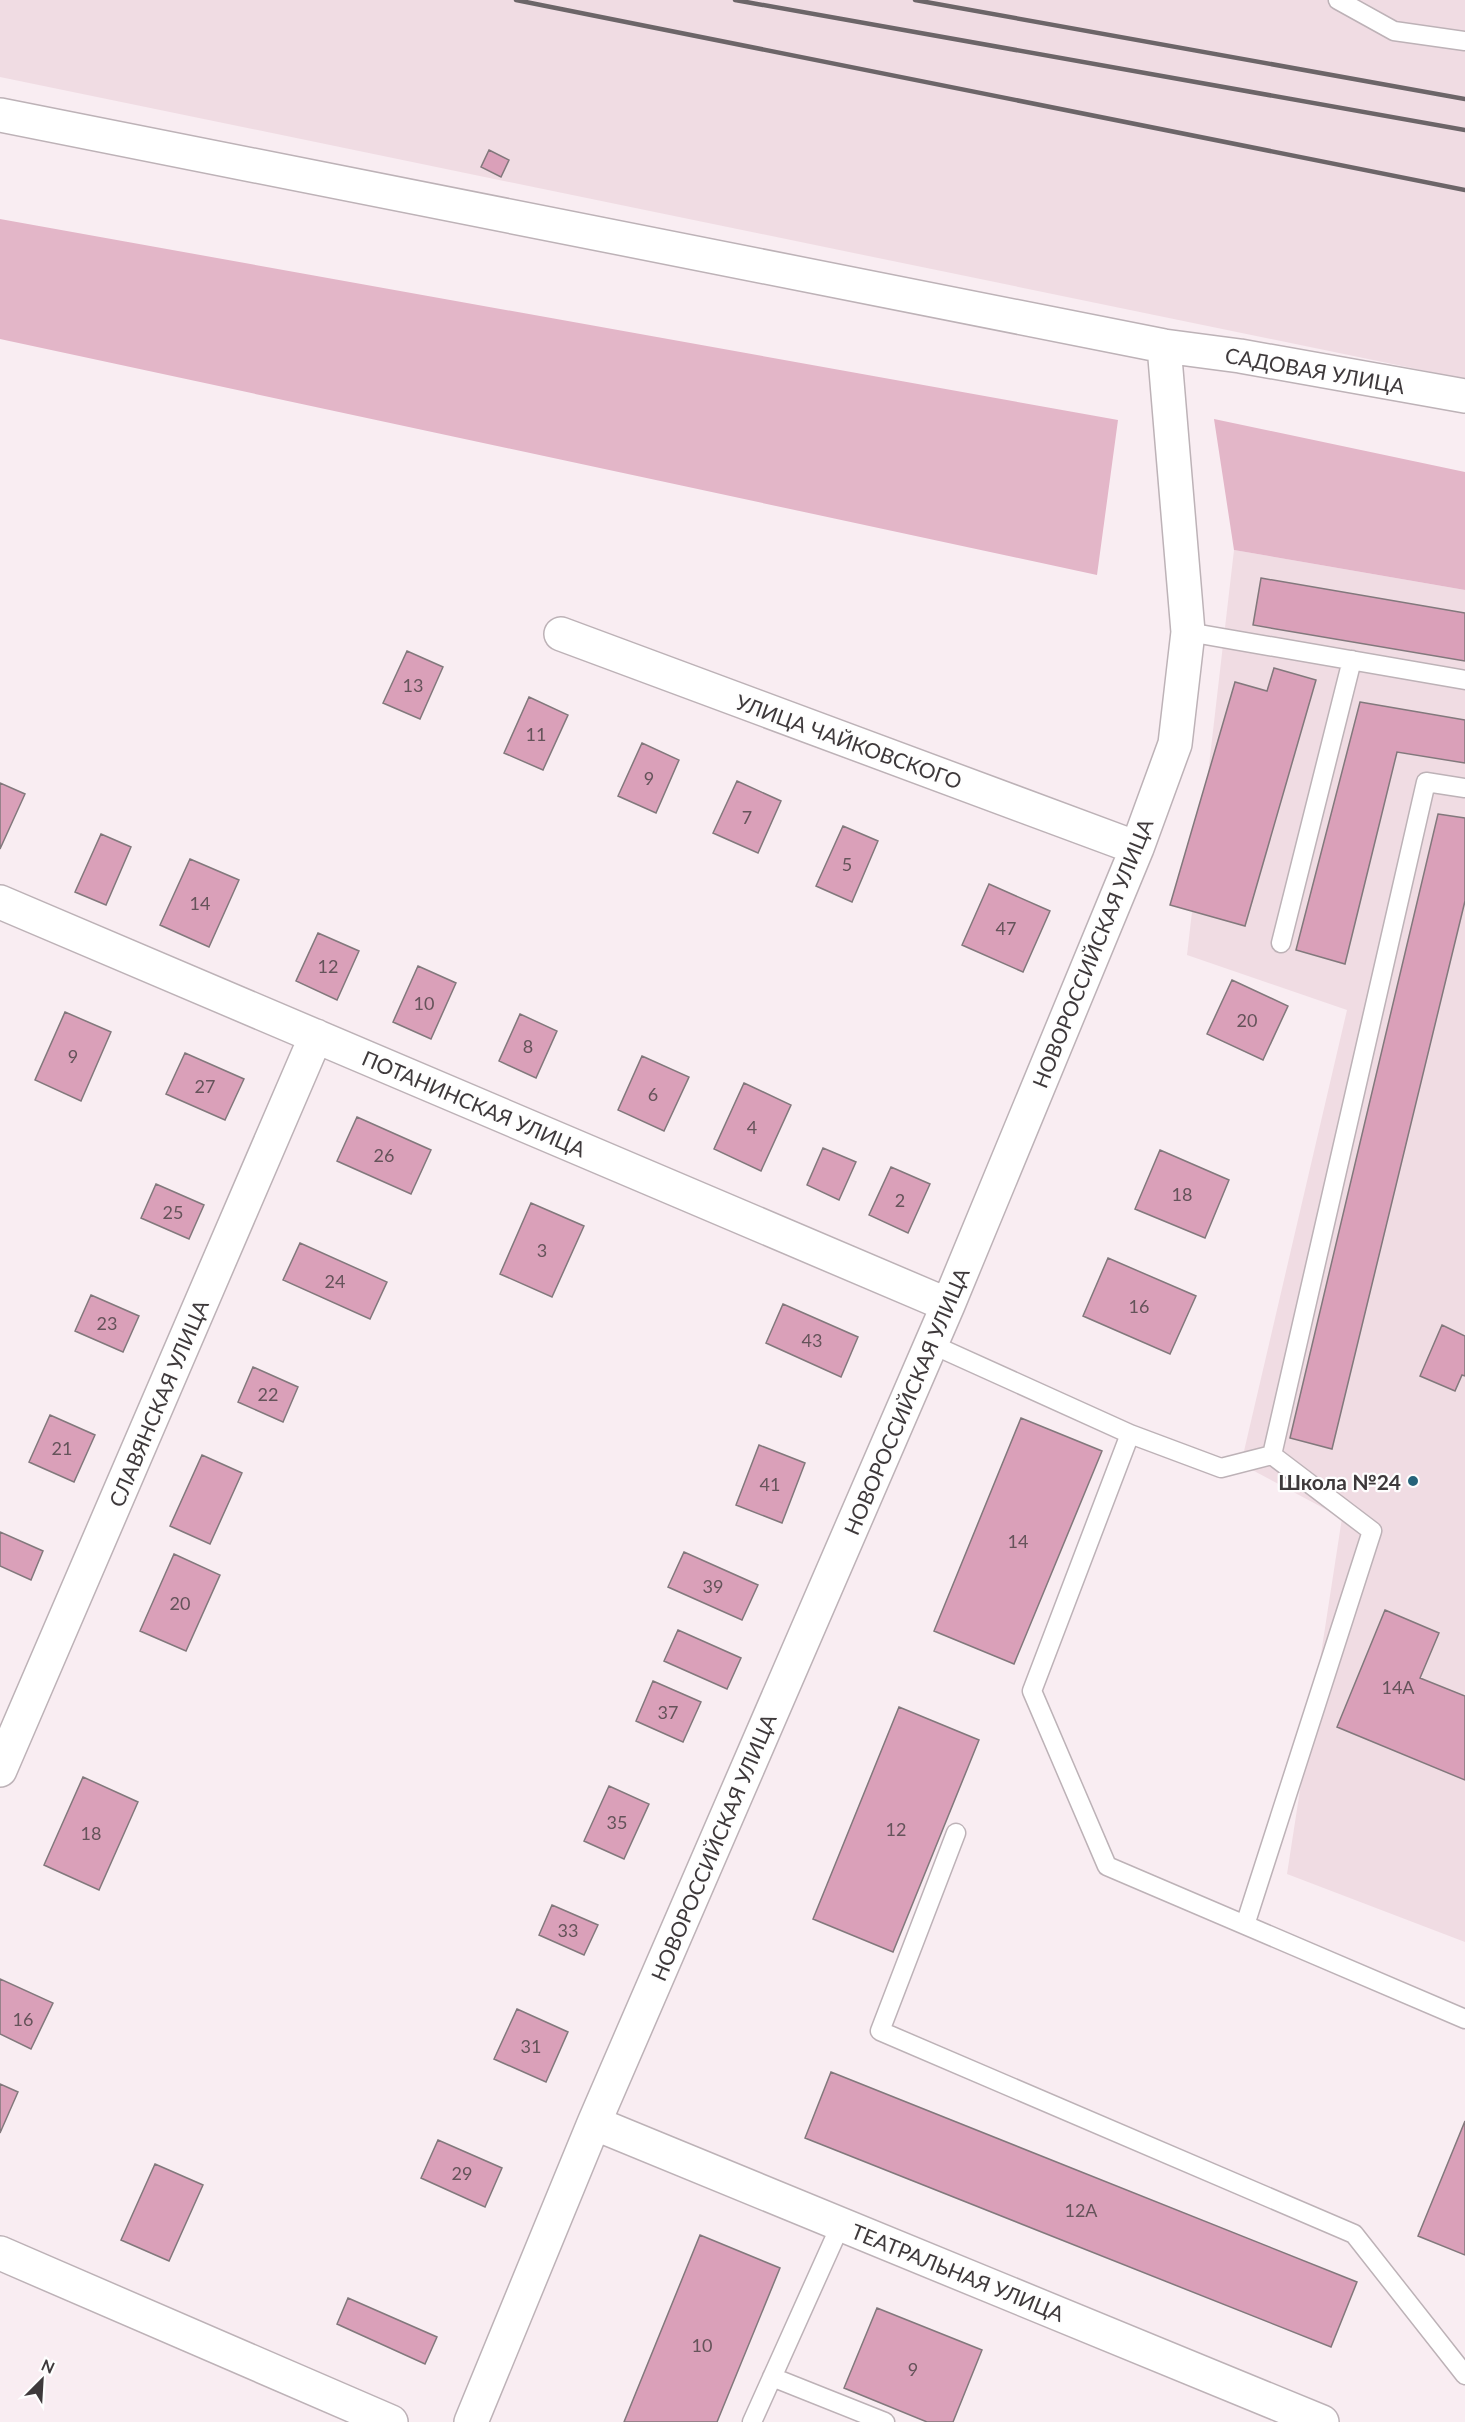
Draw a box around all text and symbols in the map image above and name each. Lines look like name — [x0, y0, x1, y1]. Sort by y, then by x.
street label: САДОВАЯ УЛИЦА — [1223, 342, 1408, 398]
house number: 13 — [403, 674, 423, 696]
street label: УЛИЦА ЧАЙКОВСКОГО — [733, 688, 965, 794]
house number: 11 — [526, 723, 546, 745]
house number: 9 — [644, 767, 654, 789]
house number: 7 — [742, 806, 752, 828]
street label: НОВОРОССИЙСКАЯ УЛИЦА — [1026, 814, 1158, 1091]
house number: 5 — [842, 853, 852, 875]
house number: 14 — [190, 892, 210, 914]
house number: 47 — [996, 917, 1016, 939]
house number: 12 — [318, 955, 338, 977]
house number: 10 — [414, 992, 434, 1014]
house number: 20 — [1237, 1009, 1257, 1031]
house number: 8 — [523, 1035, 533, 1057]
house number: 9 — [68, 1045, 78, 1067]
street label: ПОТАНИНСКАЯ УЛИЦА — [359, 1045, 590, 1162]
house number: 27 — [195, 1075, 215, 1097]
house number: 6 — [648, 1083, 658, 1105]
house number: 4 — [747, 1116, 757, 1138]
house number: 26 — [374, 1144, 394, 1166]
house number: 18 — [1172, 1183, 1192, 1205]
house number: 2 — [895, 1189, 905, 1211]
house number: 25 — [163, 1201, 183, 1223]
house number: 3 — [537, 1239, 547, 1261]
street label: НОВОРОССИЙСКАЯ УЛИЦА — [838, 1263, 974, 1538]
house number: 24 — [325, 1270, 345, 1292]
street label: СЛАВЯНСКАЯ УЛИЦА — [103, 1295, 213, 1510]
house number: 16 — [1129, 1295, 1149, 1317]
house number: 23 — [97, 1312, 117, 1334]
house number: 43 — [802, 1329, 822, 1351]
house number: 22 — [258, 1383, 278, 1405]
house number: 21 — [52, 1437, 72, 1459]
place label: Школа №24 — [1278, 1469, 1401, 1494]
house number: 41 — [760, 1473, 780, 1495]
marker: Школа №24 — [1406, 1474, 1420, 1488]
house number: 14 — [1008, 1530, 1028, 1552]
house number: 39 — [703, 1575, 723, 1597]
house number: 20 — [170, 1592, 190, 1614]
house number: 14А — [1381, 1676, 1415, 1698]
house number: 37 — [658, 1701, 678, 1723]
street label: НОВОРОССИЙСКАЯ УЛИЦА — [645, 1709, 781, 1984]
house number: 35 — [607, 1811, 627, 1833]
house number: 12 — [886, 1818, 906, 1840]
house number: 18 — [81, 1822, 101, 1844]
house number: 33 — [558, 1919, 578, 1941]
house number: 16 — [13, 2008, 33, 2030]
house number: 31 — [521, 2035, 541, 2057]
house number: 29 — [452, 2162, 472, 2184]
house number: 12А — [1064, 2199, 1098, 2221]
street label: ТЕАТРАЛЬНАЯ УЛИЦА — [848, 2218, 1069, 2326]
house number: 10 — [692, 2334, 712, 2356]
north arrow — [12, 2350, 72, 2410]
text: N — [39, 2355, 58, 2377]
house number: 9 — [908, 2358, 918, 2380]

